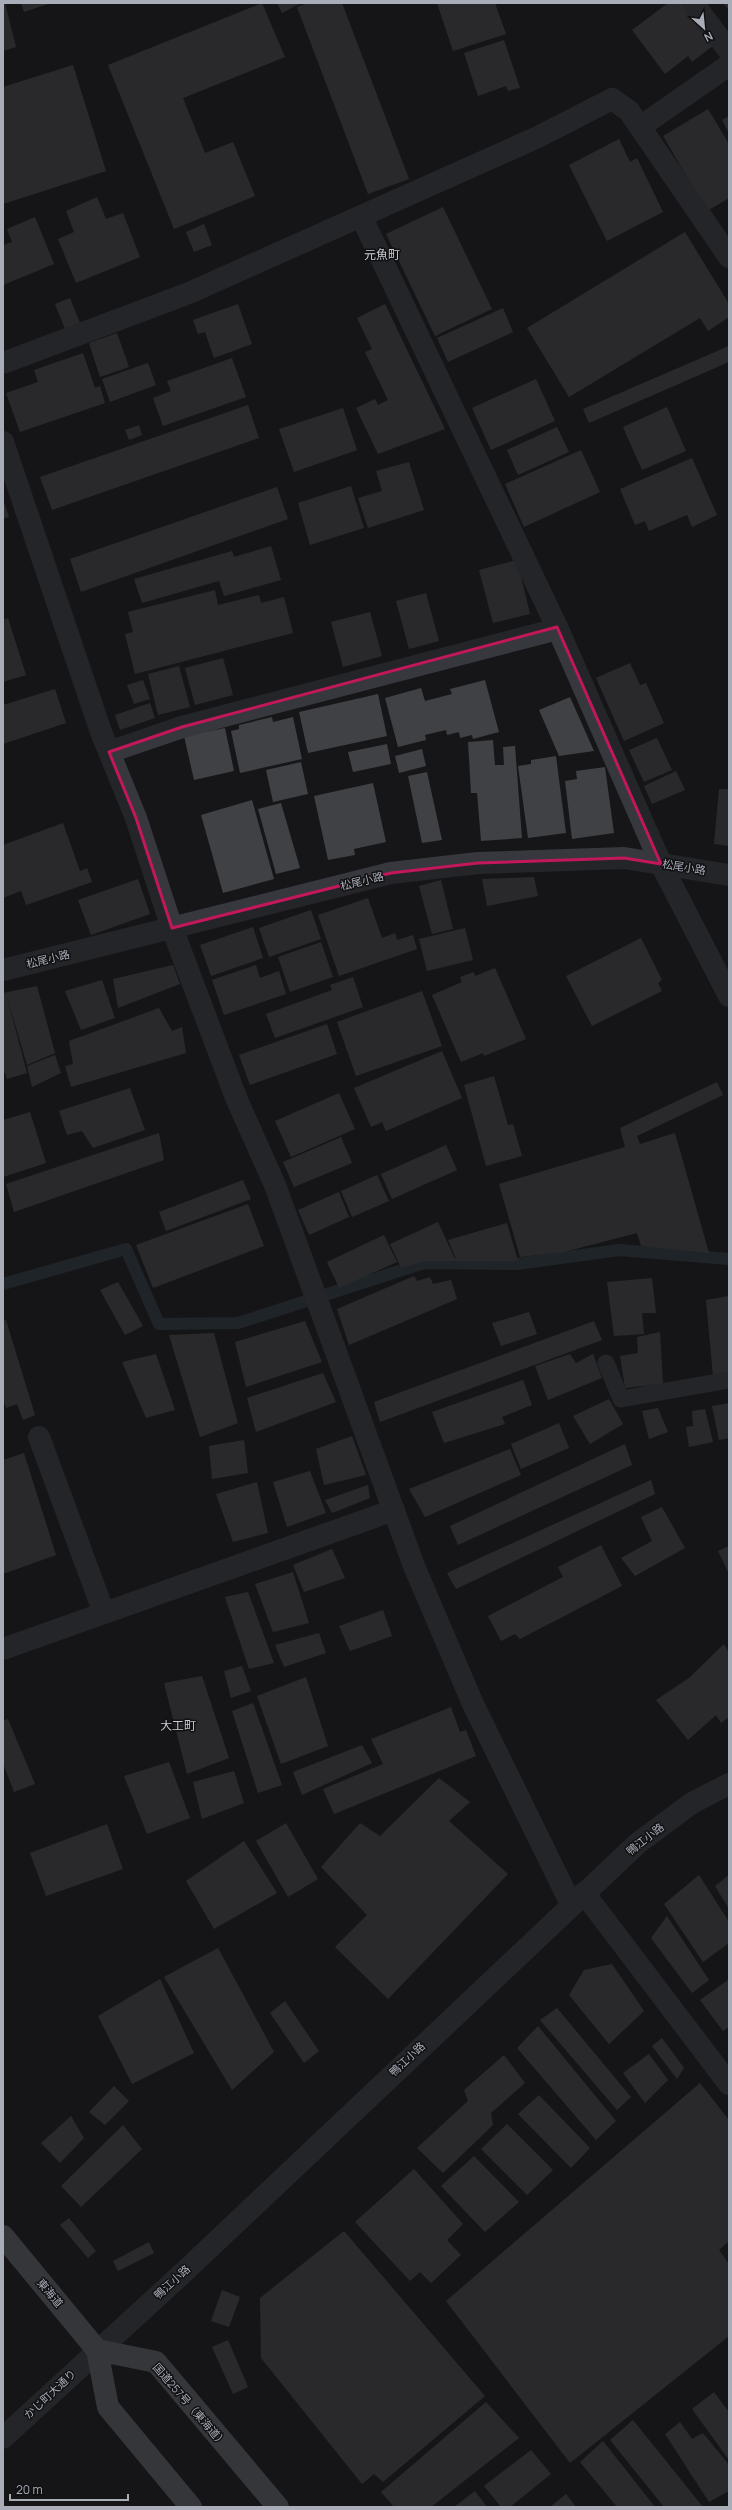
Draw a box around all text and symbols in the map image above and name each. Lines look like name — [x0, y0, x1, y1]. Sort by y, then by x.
north arrow — [684, 8, 724, 48]
text: N — [702, 29, 716, 46]
district label: 元魚町 — [364, 246, 400, 263]
street label: 松尾小路 — [661, 856, 707, 877]
street label: 松尾小路 — [339, 868, 385, 893]
street label: 松尾小路 — [25, 946, 71, 971]
district label: 大工町 — [160, 1717, 196, 1734]
street label: 鴨江小路 — [623, 1819, 667, 1858]
street label: 鴨江小路 — [385, 2038, 428, 2079]
street label: 鴨江小路 — [150, 2261, 193, 2302]
street label: 東海道 — [34, 2275, 67, 2310]
street label: 国道257号（東海道） — [150, 2360, 231, 2450]
street label: かじ町大通り — [20, 2366, 79, 2422]
scale bar — [10, 2476, 128, 2502]
text: 20 m — [16, 2481, 43, 2498]

